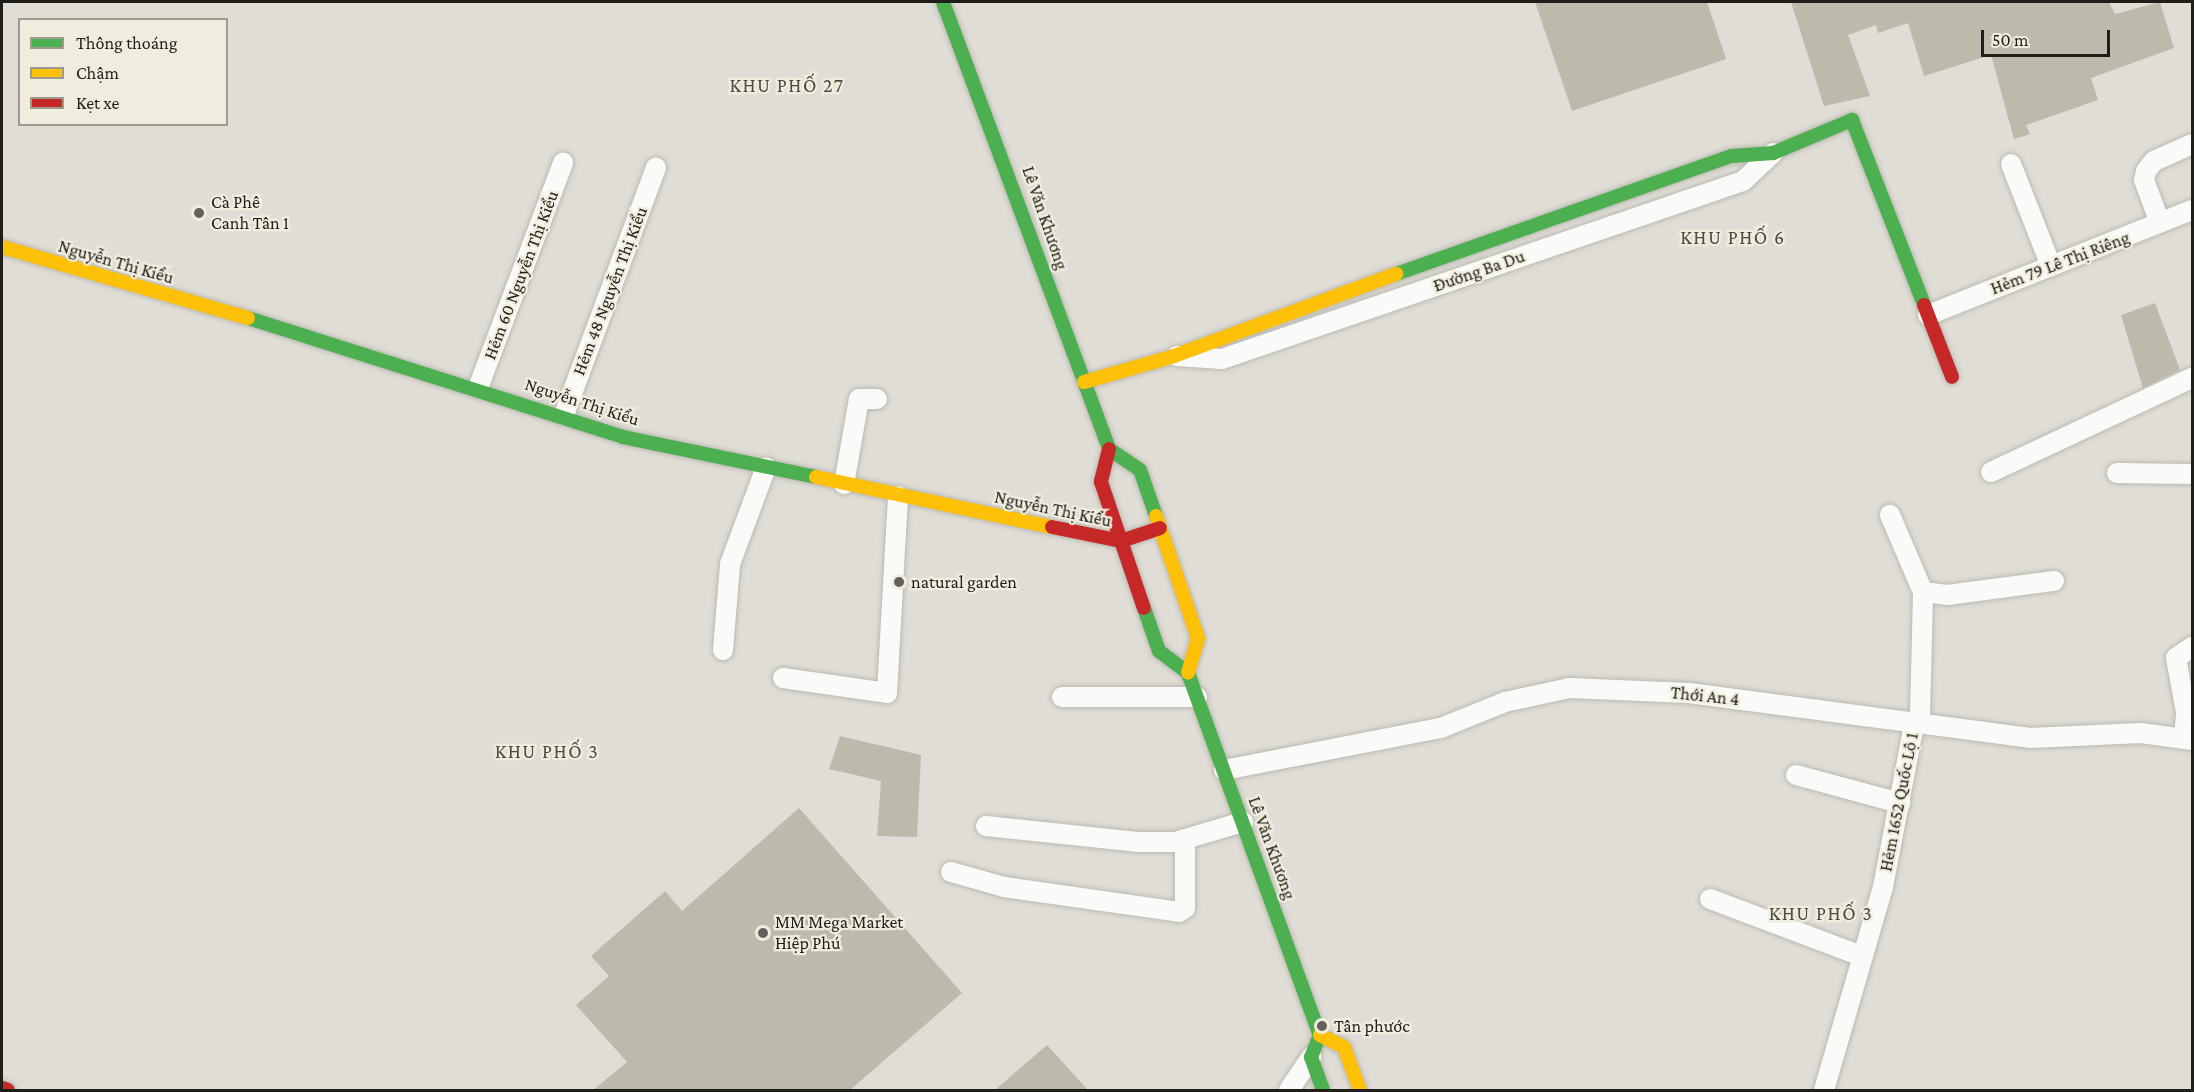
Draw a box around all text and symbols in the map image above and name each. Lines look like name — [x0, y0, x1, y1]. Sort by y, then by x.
legend — [18, 18, 228, 126]
scale bar — [1984, 18, 2113, 56]
text: 50 m — [1992, 30, 2029, 50]
text: Thông thoáng — [76, 33, 177, 53]
text: Chậm — [76, 63, 119, 83]
district label: KHU PHỐ 27 — [729, 73, 845, 97]
text: Kẹt xe — [76, 93, 119, 113]
street label: Lê Văn Khương — [1017, 163, 1073, 273]
street label: Hẻm 60 Nguyễn Thị Kiểu — [479, 187, 563, 363]
place label: Cà Phê Canh Tân 1 — [211, 192, 289, 234]
street label: Hẻm 48 Nguyễn Thị Kiểu — [568, 204, 652, 378]
marker: Cà Phê Canh Tân 1 — [192, 206, 206, 220]
district label: KHU PHỐ 6 — [1680, 225, 1786, 249]
street label: Hẻm 79 Lê Thị Riêng — [1987, 227, 2133, 299]
street label: Nguyễn Thị Kiểu — [56, 235, 176, 289]
street label: Đường Ba Du — [1430, 245, 1528, 297]
street label: Nguyễn Thị Kiểu — [522, 373, 642, 431]
street label: Nguyễn Thị Kiểu — [993, 486, 1113, 532]
place label: natural garden — [911, 571, 1017, 593]
marker: natural garden — [892, 575, 906, 589]
street label: Thới An 4 — [1670, 682, 1740, 710]
street label: Hẻm 1652 Quốc Lộ 1 — [1875, 731, 1923, 873]
district label: KHU PHỐ 3 — [495, 739, 599, 763]
street label: Lê Văn Khương — [1243, 794, 1301, 902]
district label: KHU PHỐ 3 — [1769, 901, 1873, 925]
place label: MM Mega Market Hiệp Phú — [775, 912, 903, 954]
marker: MM Mega Market Hiệp Phú — [756, 926, 770, 940]
place label: Tân phước — [1334, 1015, 1410, 1037]
marker: Tân phước — [1315, 1019, 1329, 1033]

